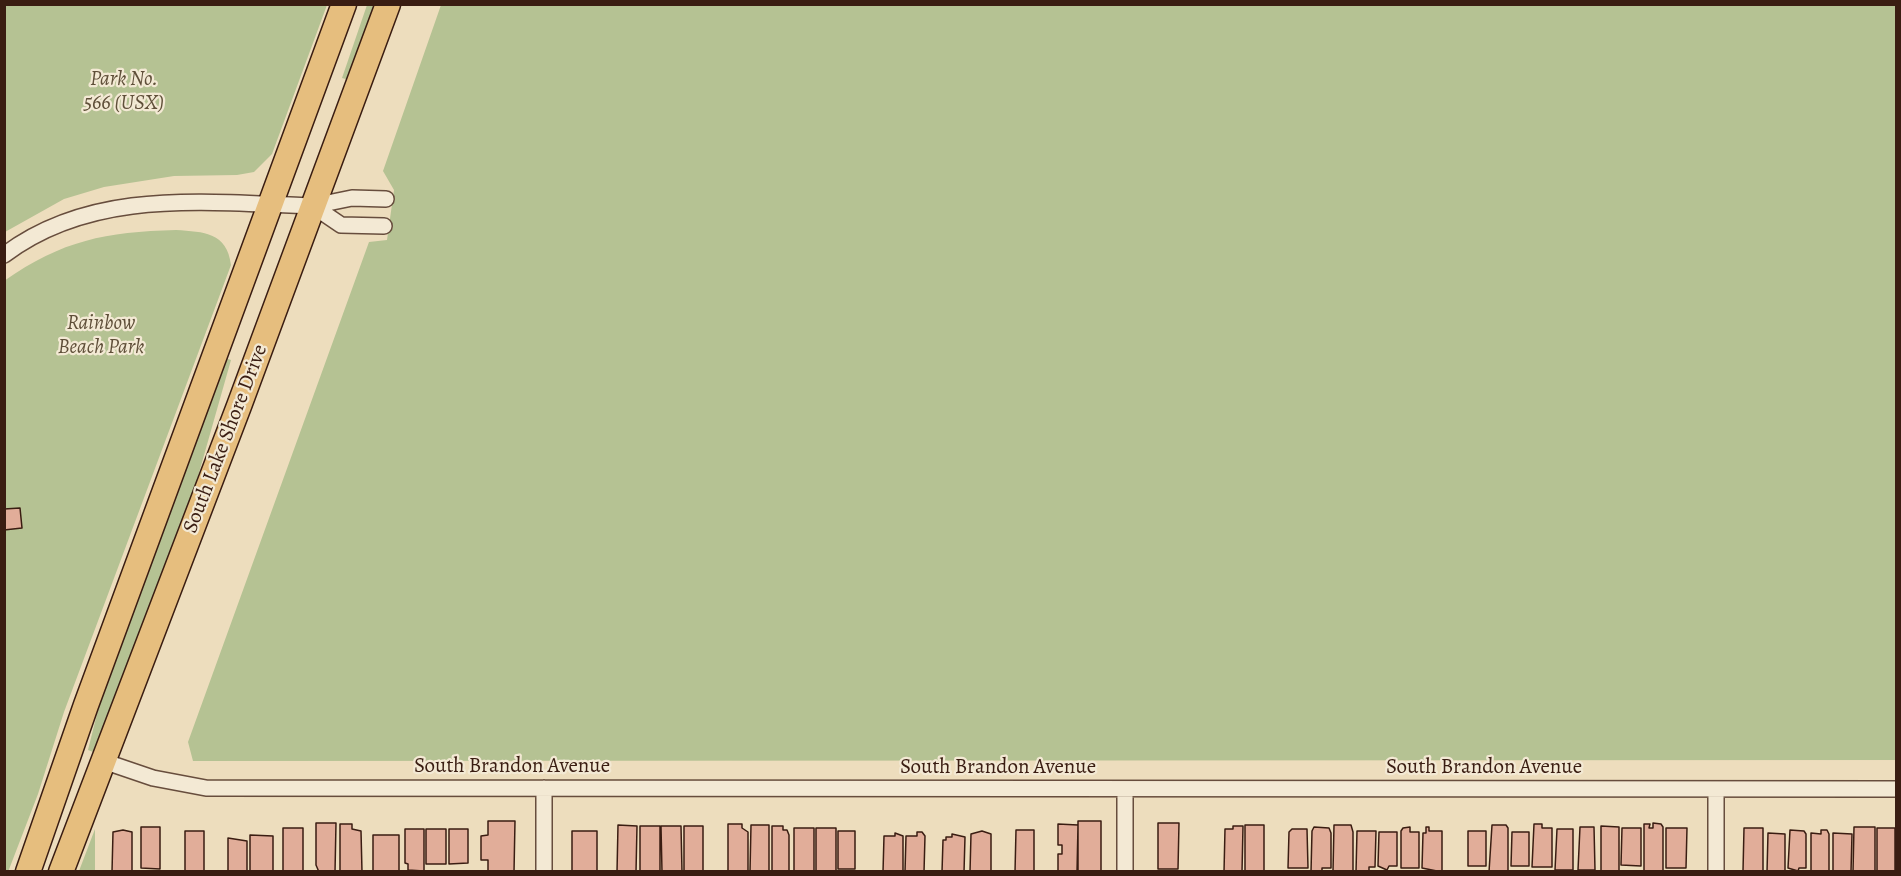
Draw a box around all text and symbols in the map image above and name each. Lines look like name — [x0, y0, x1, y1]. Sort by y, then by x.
park label: Park No. 566 (USX) — [84, 67, 164, 117]
park label: Rainbow Beach Park — [58, 311, 144, 361]
street label: South Lake Shore Drive — [178, 341, 274, 537]
street label: South Brandon Avenue — [414, 754, 610, 780]
street label: South Brandon Avenue — [900, 755, 1096, 781]
street label: South Brandon Avenue — [1386, 755, 1582, 781]

